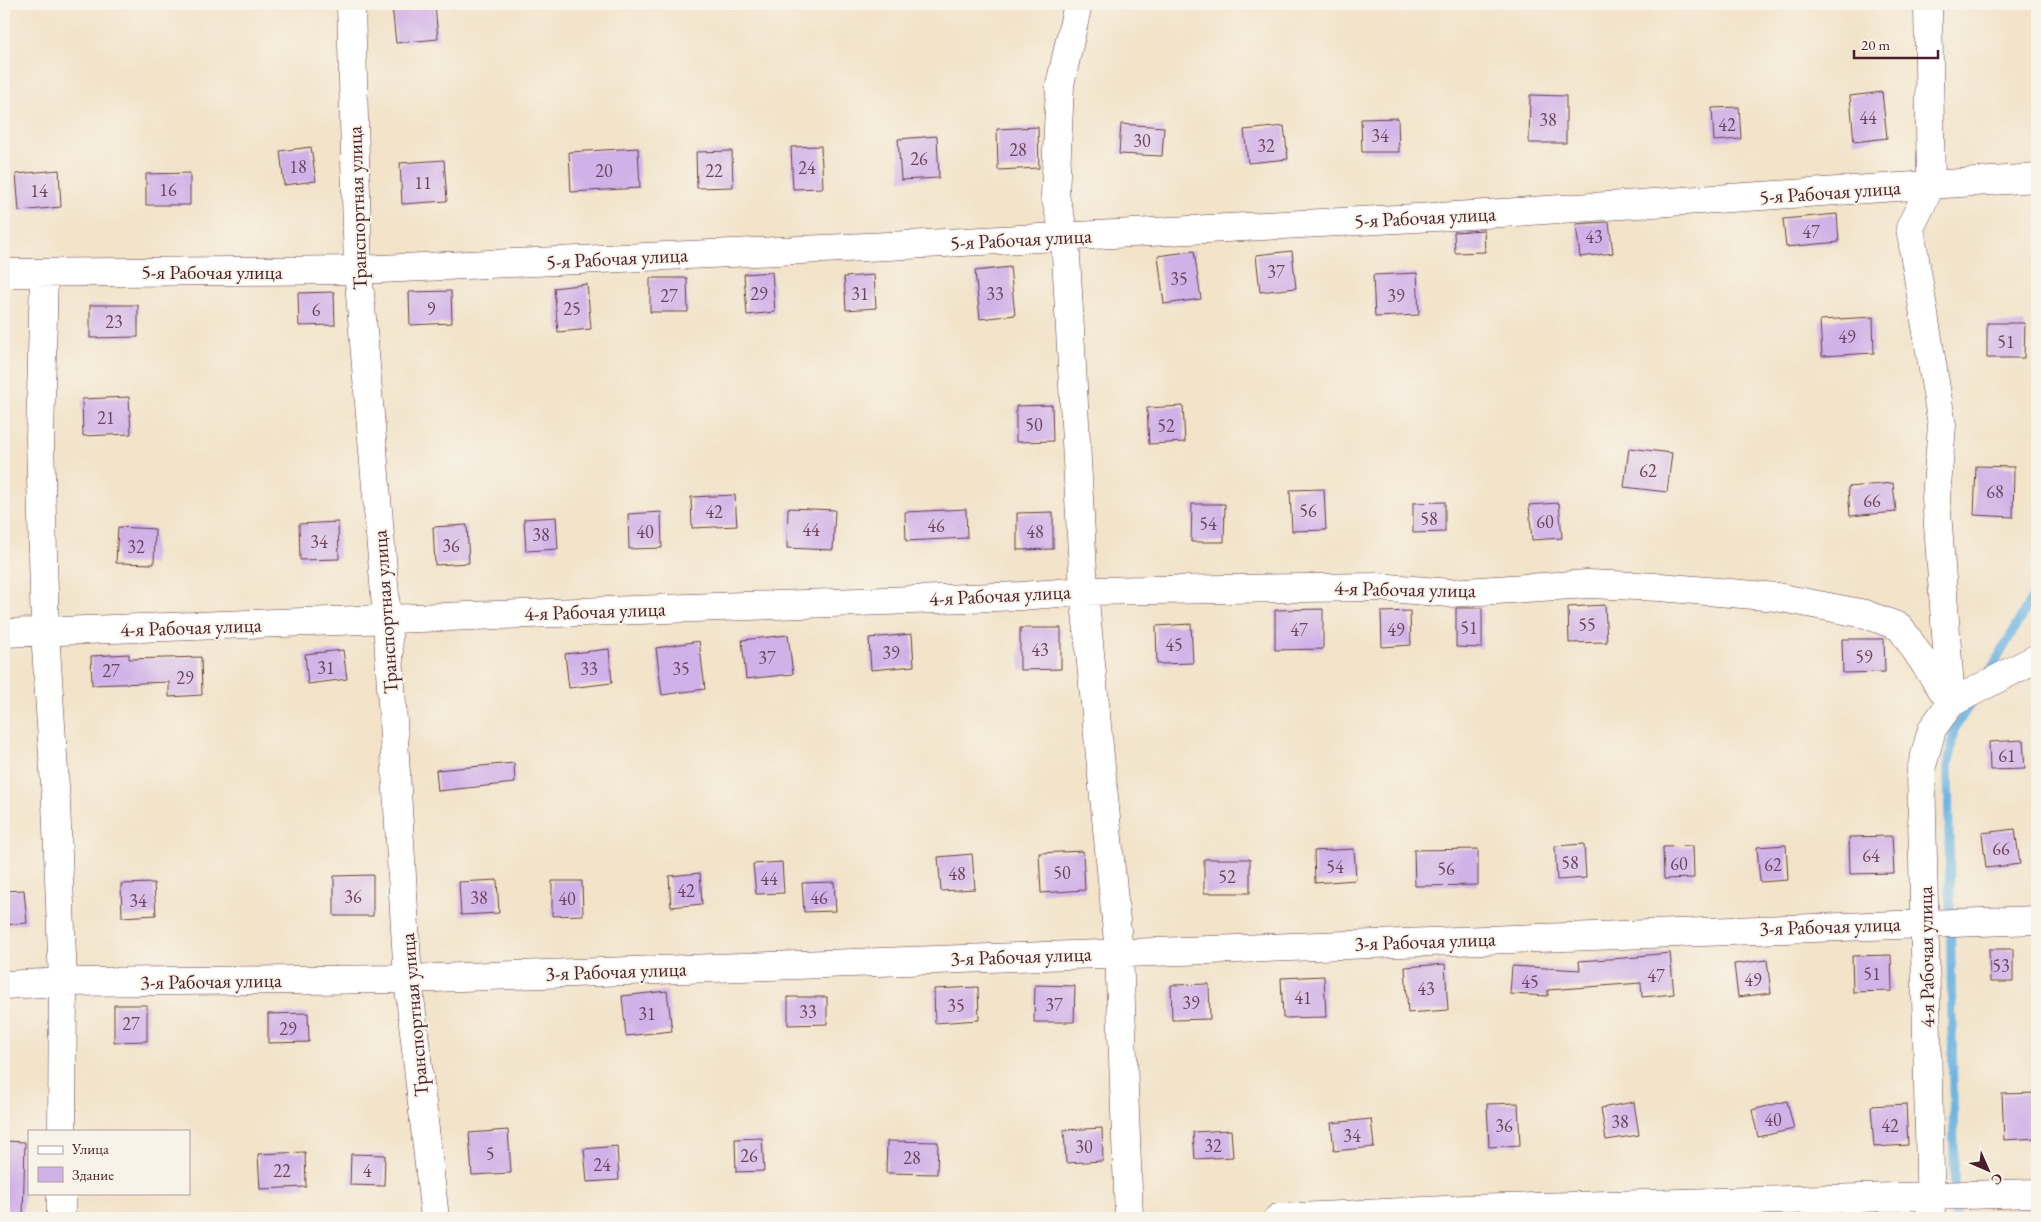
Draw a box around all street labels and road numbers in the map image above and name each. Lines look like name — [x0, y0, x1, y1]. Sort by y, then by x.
street label: Транспортная улица — [341, 125, 373, 291]
street label: 5-я Рабочая улица — [1758, 174, 1902, 210]
street label: 5-я Рабочая улица — [1354, 200, 1496, 234]
street label: 5-я Рабочая улица — [950, 222, 1092, 256]
street label: 5-я Рабочая улица — [546, 241, 688, 275]
street label: 5-я Рабочая улица — [141, 259, 283, 285]
street label: Транспортная улица — [366, 529, 404, 695]
street label: 4-я Рабочая улица — [1334, 575, 1476, 603]
street label: 4-я Рабочая улица — [929, 578, 1071, 612]
street label: 4-я Рабочая улица — [524, 596, 666, 626]
street label: 4-я Рабочая улица — [120, 612, 262, 642]
street label: 4-я Рабочая улица — [1912, 886, 1940, 1028]
street label: 3-я Рабочая улица — [1759, 911, 1901, 941]
street label: 3-я Рабочая улица — [1354, 926, 1496, 956]
street label: Транспортная улица — [394, 932, 434, 1098]
street label: 3-я Рабочая улица — [950, 941, 1092, 971]
street label: 3-я Рабочая улица — [545, 956, 687, 986]
street label: 3-я Рабочая улица — [140, 967, 282, 995]

